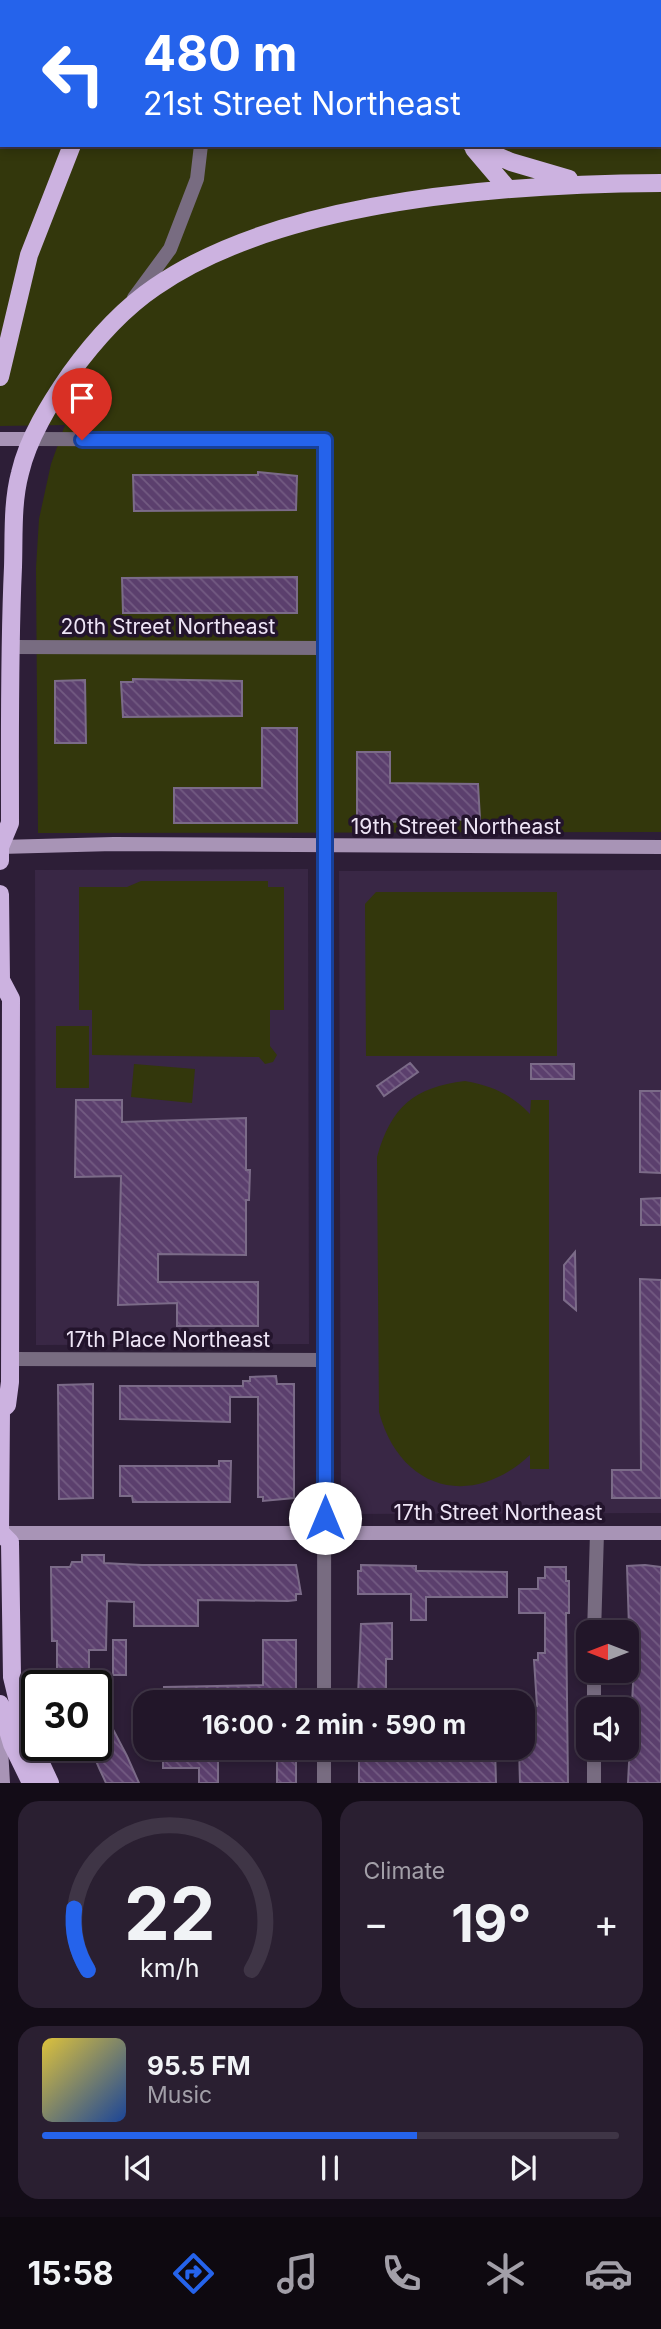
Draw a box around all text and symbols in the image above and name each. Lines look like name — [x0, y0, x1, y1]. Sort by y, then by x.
text: 480 m — [143, 24, 297, 83]
icon: left — [28, 28, 119, 119]
text: 21st Street Northeast — [143, 84, 461, 123]
pin — [52, 368, 112, 440]
icon: arrive — [63, 379, 101, 417]
street label: 20th Street Northeast — [61, 614, 276, 639]
street label: 19th Street Northeast — [351, 814, 561, 839]
street label: 17th Place Northeast — [66, 1327, 270, 1352]
position arrow — [288, 1481, 362, 1555]
street label: 17th Street Northeast — [394, 1500, 603, 1525]
north arrow — [576, 1620, 639, 1684]
map controls — [576, 1620, 639, 1760]
speed limit sign: 30 — [21, 1670, 112, 1761]
button: sound — [576, 1697, 639, 1760]
text: 16:00 · 2 min · 590 m — [202, 1709, 466, 1740]
text: Climate — [364, 1857, 445, 1885]
text: 22 — [124, 1870, 216, 1959]
text: 19° — [451, 1892, 531, 1955]
text: − — [364, 1900, 389, 1946]
text: + — [594, 1900, 619, 1946]
text: km/h — [140, 1953, 199, 1983]
text: 95.5 FM — [147, 2050, 251, 2081]
text: Music — [147, 2081, 212, 2109]
icon: previous — [119, 2149, 157, 2187]
icon: pause — [311, 2149, 349, 2187]
icon: next — [504, 2149, 542, 2187]
icon: directions — [169, 2249, 218, 2298]
icon: music — [273, 2249, 322, 2298]
icon: phone — [377, 2249, 426, 2298]
icon: climate — [481, 2249, 530, 2298]
icon: car — [584, 2249, 633, 2298]
text: 15:58 — [27, 2254, 114, 2293]

